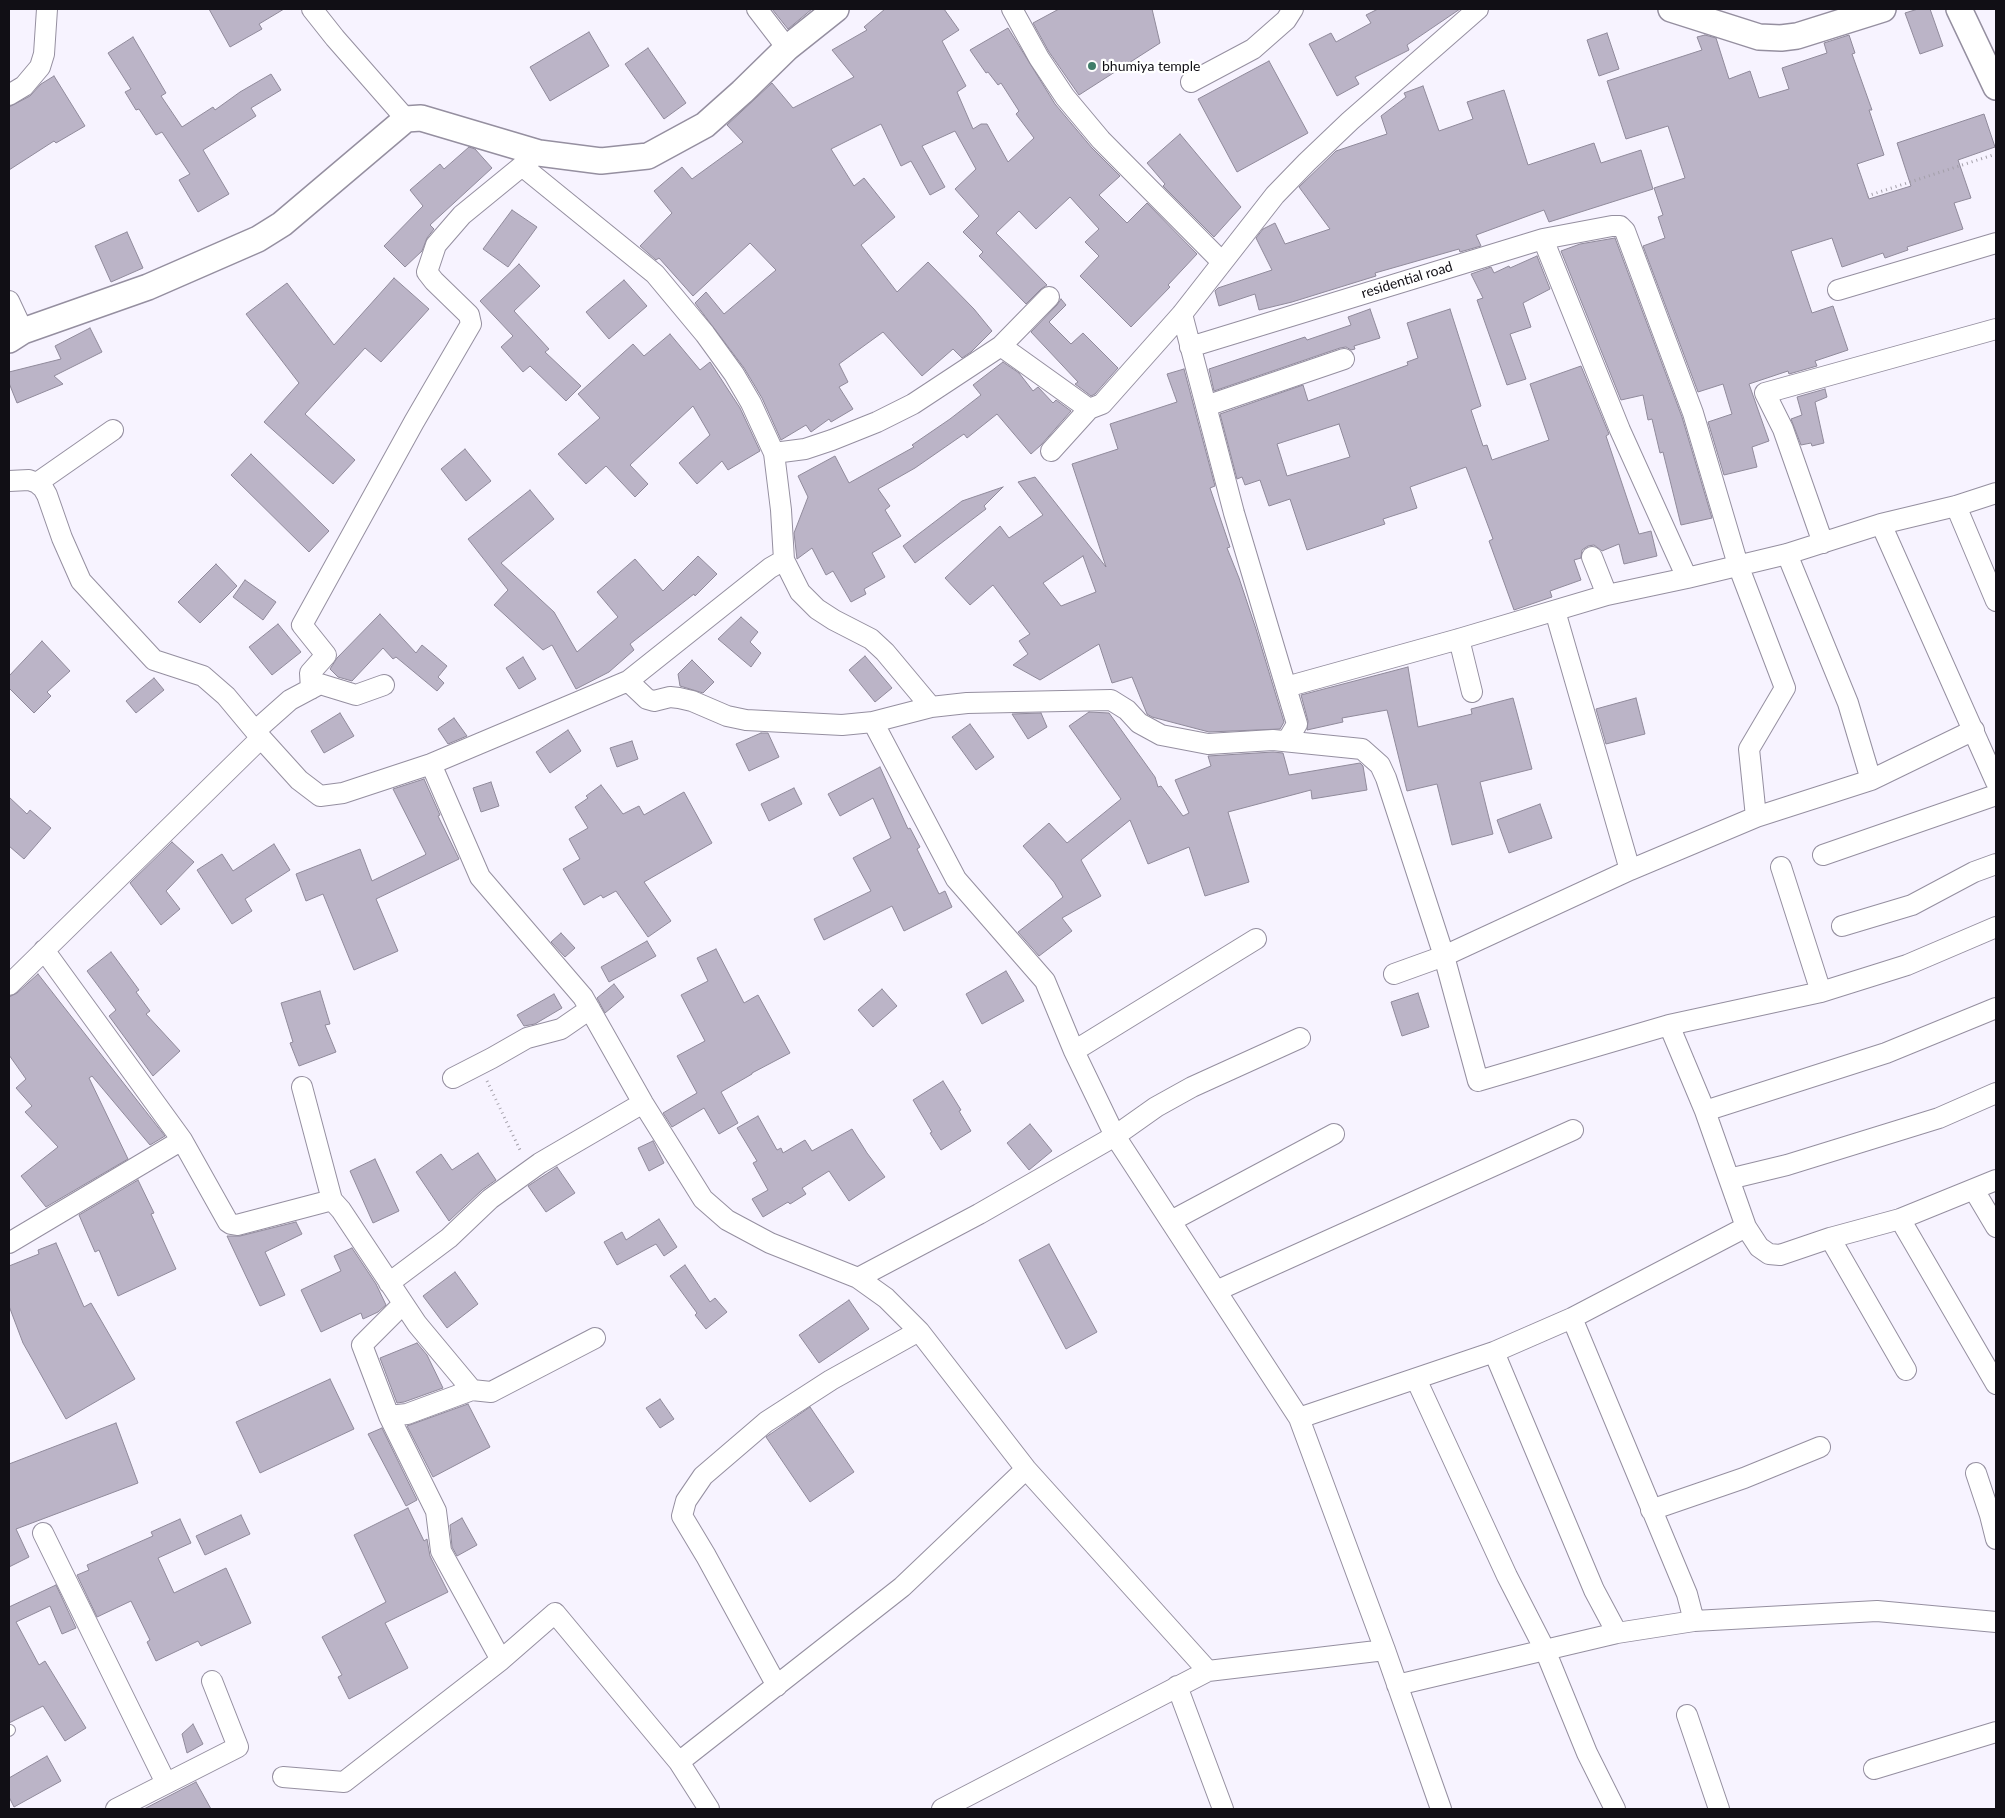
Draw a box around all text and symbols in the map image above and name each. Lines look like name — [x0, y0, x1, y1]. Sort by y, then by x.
place label: bhumiya temple — [1102, 58, 1200, 74]
marker: bhumiya temple — [1086, 60, 1098, 72]
street label: residential road — [1359, 258, 1455, 302]

